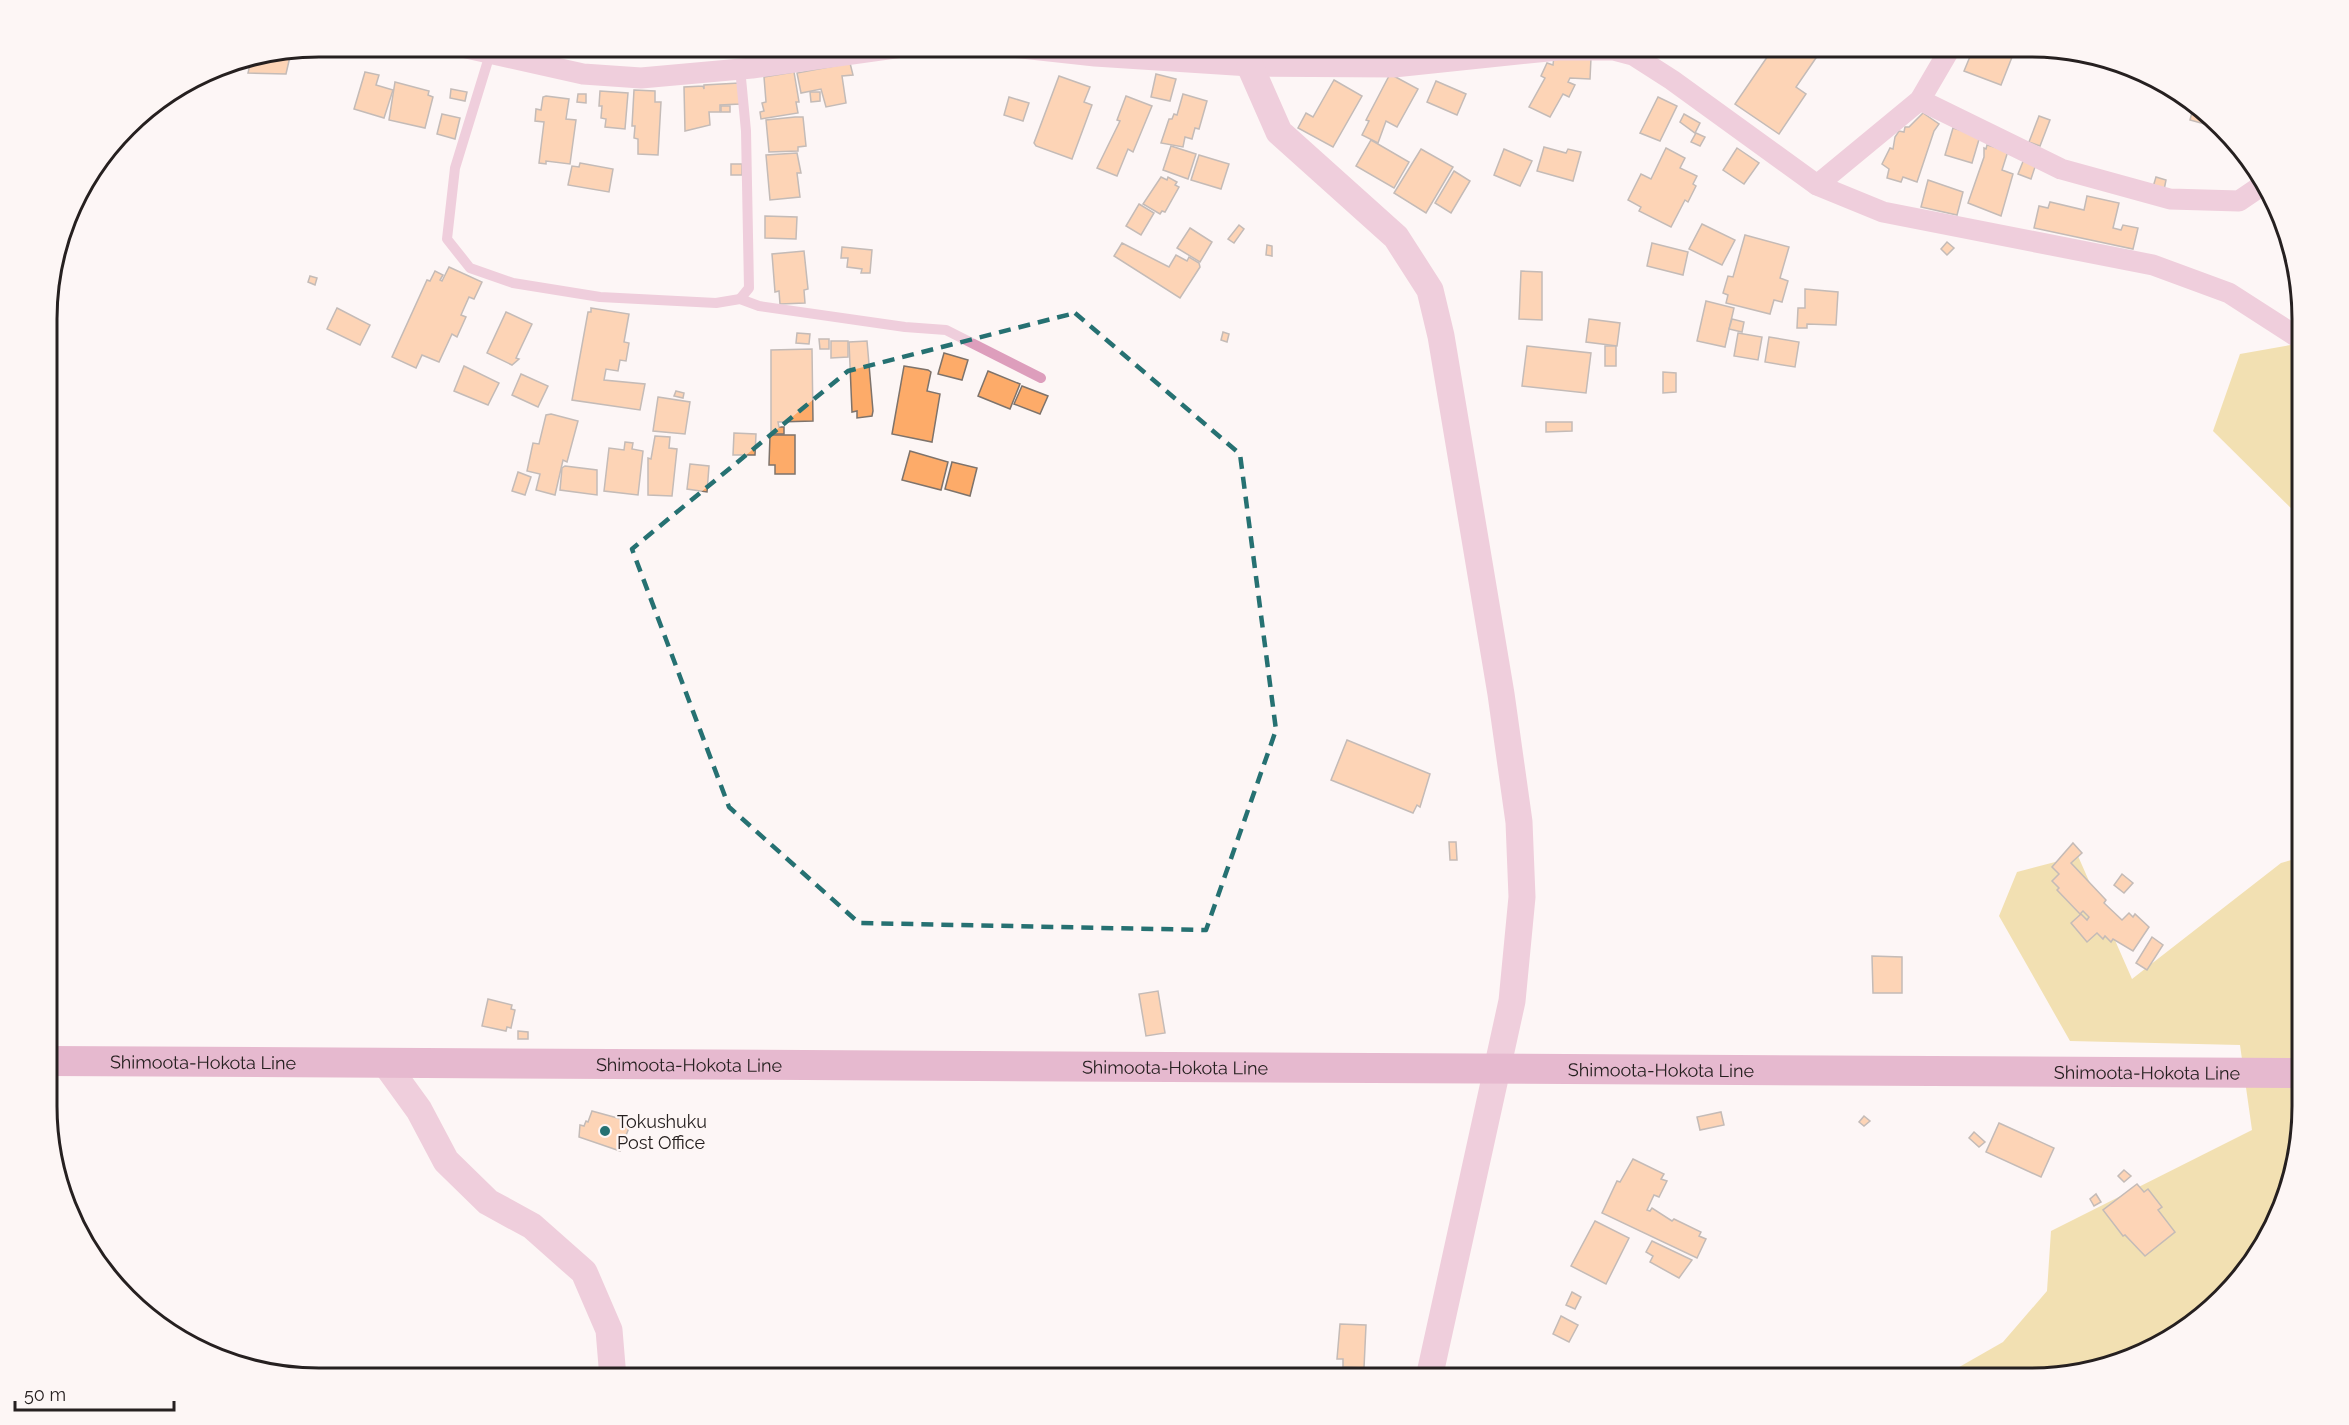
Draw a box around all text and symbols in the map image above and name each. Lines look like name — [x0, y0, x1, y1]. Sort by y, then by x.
street label: Shimoota-Hokota Line — [110, 1051, 297, 1073]
street label: Shimoota-Hokota Line — [596, 1053, 783, 1075]
street label: Shimoota-Hokota Line — [1082, 1056, 1269, 1078]
street label: Shimoota-Hokota Line — [1568, 1059, 1755, 1081]
street label: Shimoota-Hokota Line — [2054, 1061, 2241, 1083]
place label: Tokushuku Post Office — [617, 1111, 707, 1153]
marker: Tokushuku Post Office — [598, 1124, 612, 1138]
scale bar — [15, 1374, 174, 1412]
text: 50 m — [24, 1384, 66, 1405]

